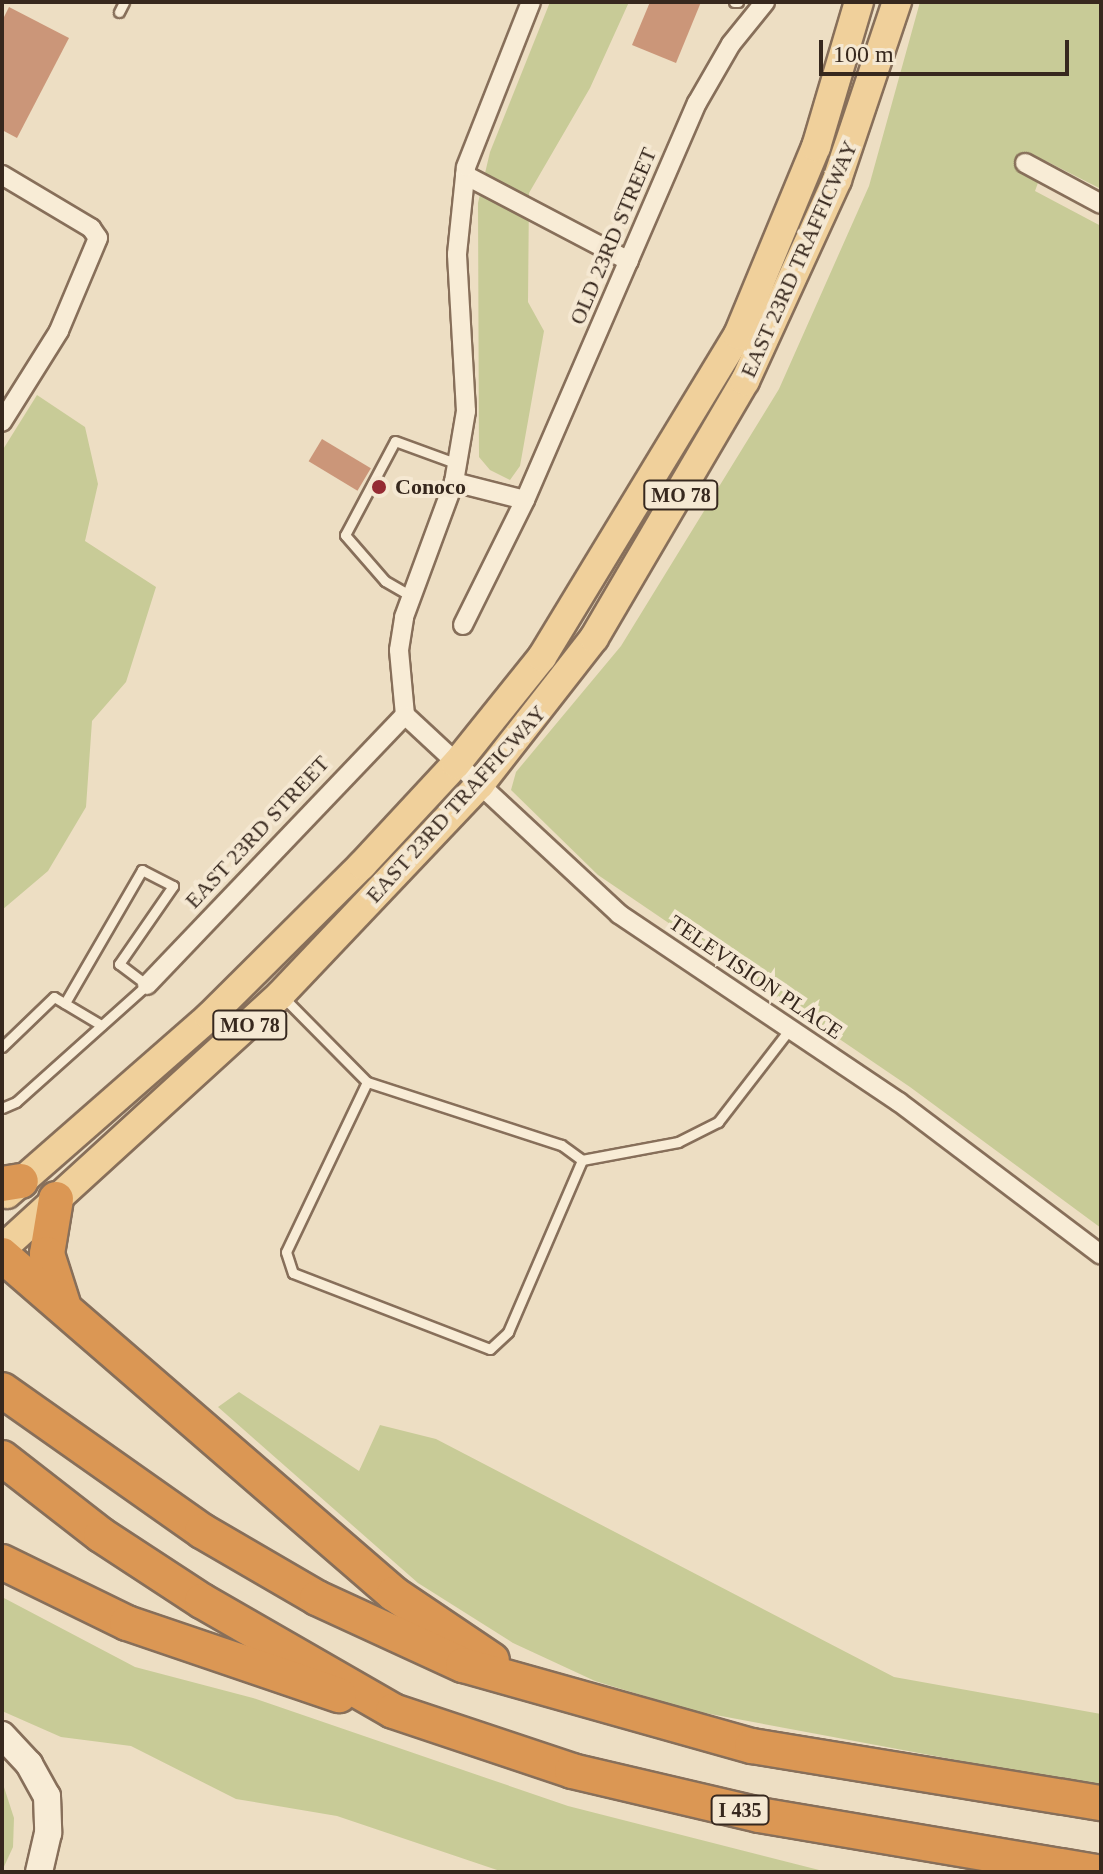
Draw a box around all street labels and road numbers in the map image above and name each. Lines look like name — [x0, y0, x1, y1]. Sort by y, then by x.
street label: EAST 23RD TRAFFICWAY — [735, 136, 863, 382]
street label: OLD 23RD STREET — [564, 144, 662, 328]
road number: MO 78 — [643, 479, 719, 511]
street label: EAST 23RD TRAFFICWAY — [360, 700, 552, 908]
street label: EAST 23RD STREET — [179, 750, 335, 914]
street label: TELEVISION PLACE — [664, 909, 848, 1045]
road number: MO 78 — [212, 1009, 288, 1041]
road number: I 435 — [710, 1794, 770, 1826]

